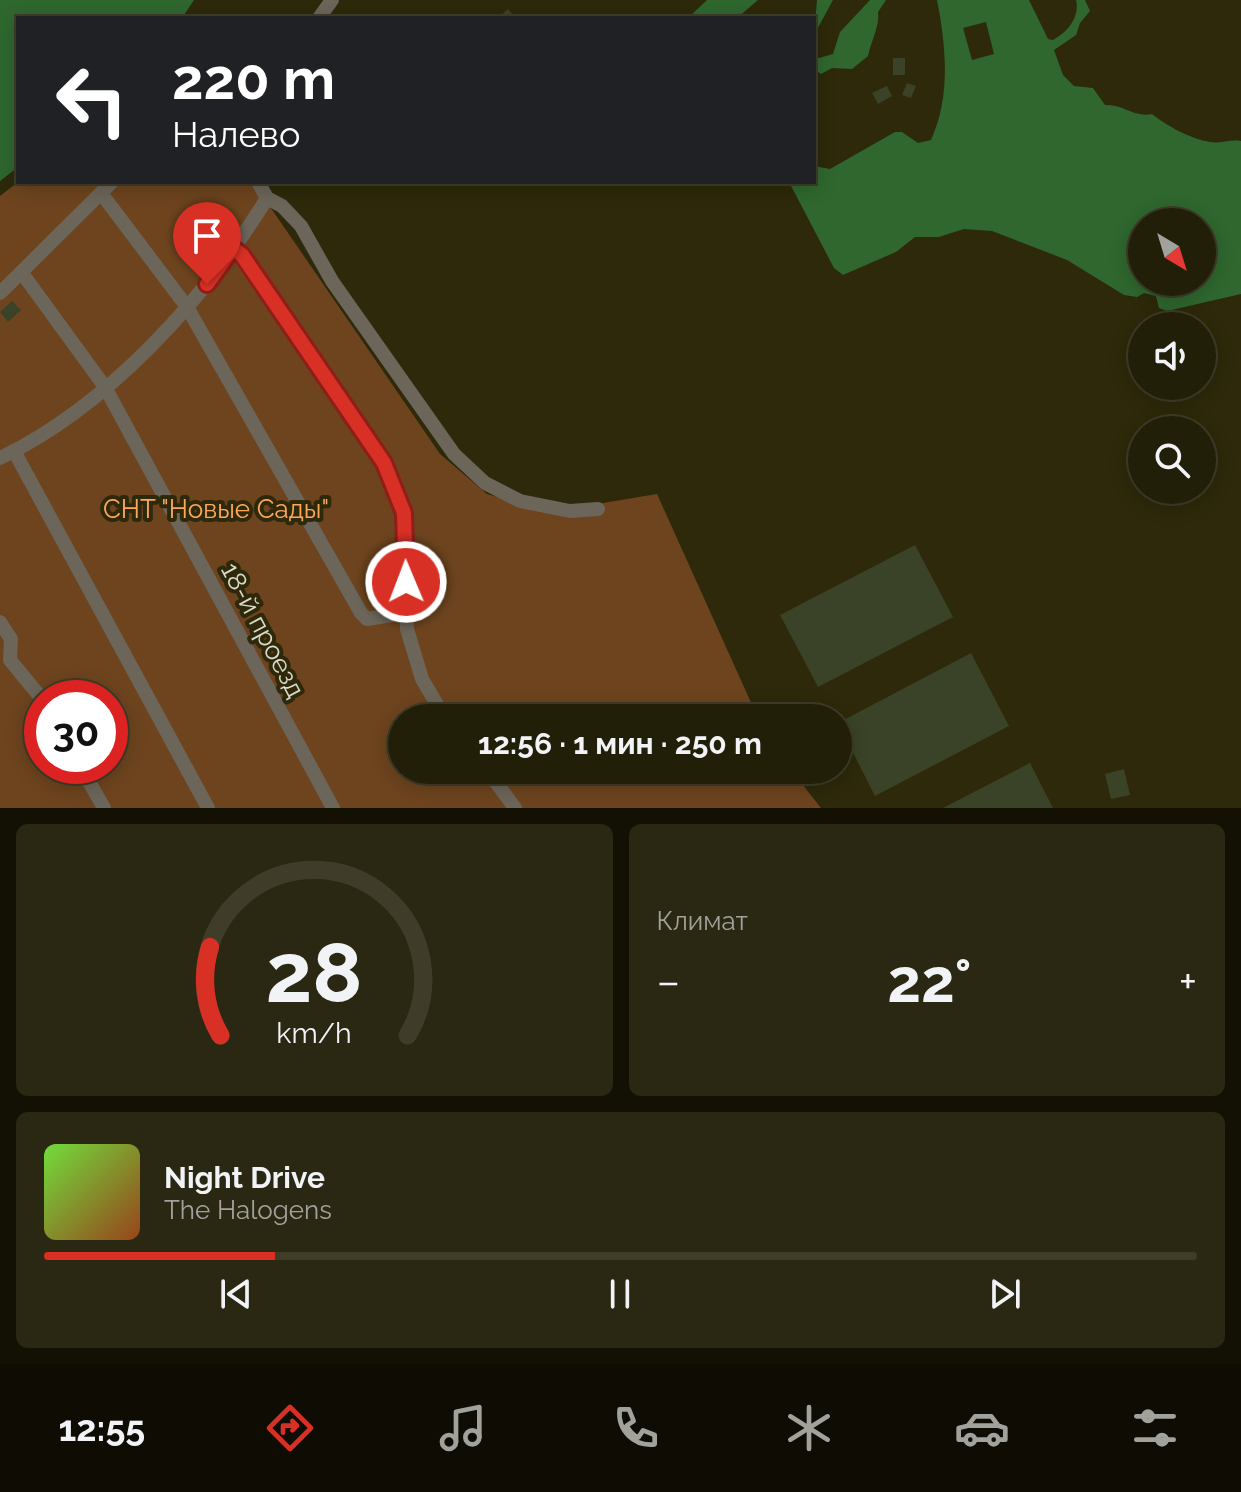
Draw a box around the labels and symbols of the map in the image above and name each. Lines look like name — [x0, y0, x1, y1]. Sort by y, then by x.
pin — [173, 202, 241, 284]
north arrow — [1128, 208, 1216, 296]
park label: СНТ "Новые Сады" — [103, 494, 329, 524]
position arrow — [364, 540, 448, 624]
street label: 18-й проезд — [215, 558, 311, 702]
speed limit sign: 30 — [24, 680, 128, 784]

